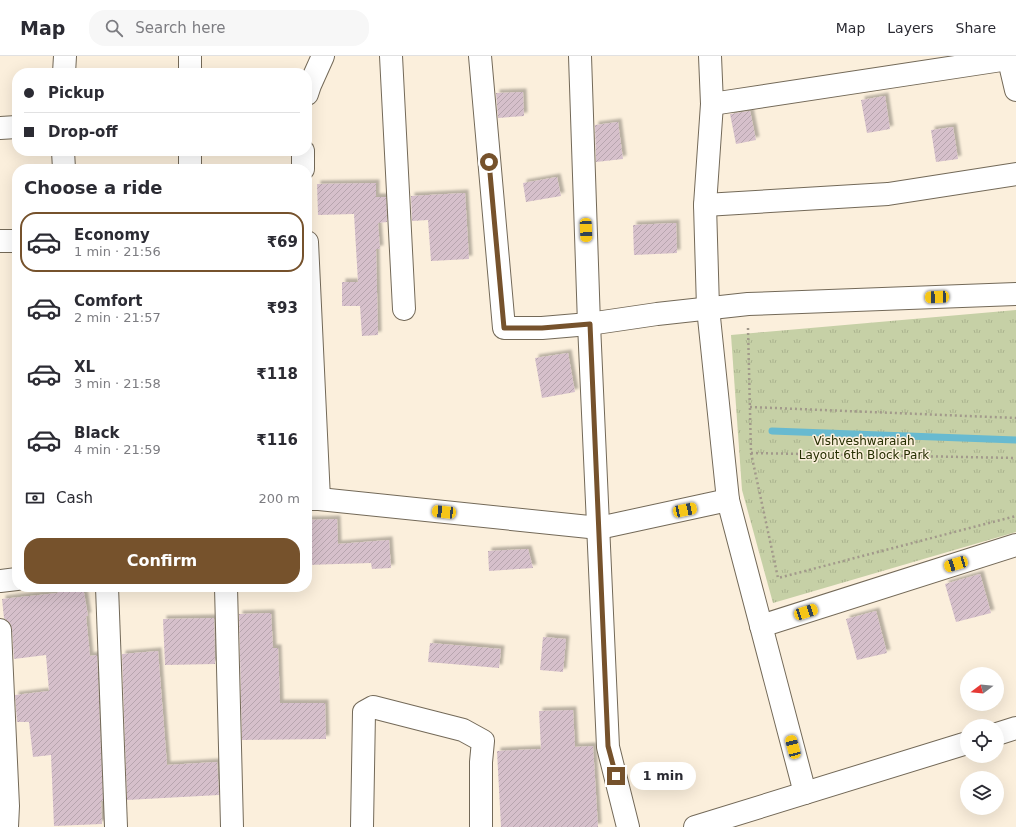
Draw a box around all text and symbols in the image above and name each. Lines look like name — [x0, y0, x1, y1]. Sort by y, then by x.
search box — [89, 10, 369, 46]
text: Map — [20, 17, 65, 39]
icon: search — [103, 17, 125, 39]
text: Search here — [135, 19, 225, 37]
text: Map — [836, 20, 865, 36]
text: Layers — [887, 20, 934, 36]
text: Share — [956, 20, 996, 36]
text: Pickup — [48, 84, 104, 102]
text: Drop-off — [48, 123, 118, 141]
route start — [480, 153, 498, 171]
text: Choose a ride — [24, 177, 163, 198]
car — [580, 218, 592, 242]
icon: car — [26, 224, 62, 260]
text: Economy — [74, 226, 150, 244]
text: ₹69 — [267, 233, 298, 251]
text: 1 min · 21:56 — [74, 244, 161, 259]
icon: car — [26, 290, 62, 326]
car — [925, 291, 949, 303]
text: Comfort — [74, 292, 142, 310]
text: ₹93 — [267, 299, 298, 317]
text: 2 min · 21:57 — [74, 310, 161, 325]
icon: car — [26, 356, 62, 392]
text: XL — [74, 358, 95, 376]
text: ₹118 — [256, 365, 298, 383]
text: 3 min · 21:58 — [74, 376, 161, 391]
icon: car — [26, 422, 62, 458]
text: Black — [74, 424, 120, 442]
text: ₹116 — [256, 431, 298, 449]
park label: Vishveshwaraiah Layout 6th Block Park — [799, 434, 929, 462]
text: 4 min · 21:59 — [74, 442, 161, 457]
icon: cash — [24, 487, 46, 509]
text: Cash — [56, 489, 93, 507]
text: 200 m — [258, 491, 300, 506]
car — [672, 502, 698, 518]
car — [431, 505, 457, 519]
button: Confirm — [24, 538, 300, 584]
car — [943, 555, 969, 573]
car — [793, 603, 819, 621]
north arrow — [960, 667, 1004, 711]
map controls — [960, 667, 1004, 815]
button: locate — [960, 719, 1004, 763]
car — [784, 734, 802, 760]
callout: 1 min — [630, 762, 696, 790]
route end — [607, 767, 625, 785]
text: 1 min — [643, 768, 683, 783]
button: layers — [960, 771, 1004, 815]

